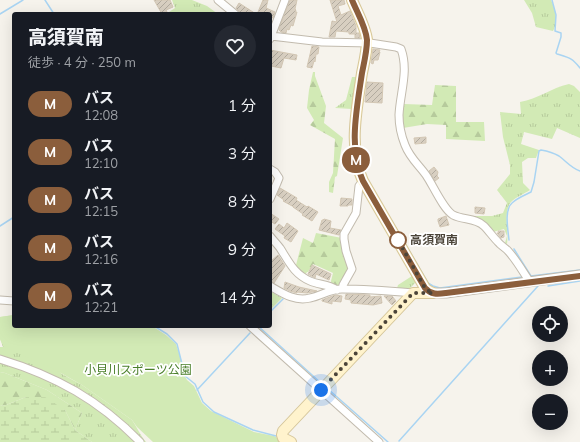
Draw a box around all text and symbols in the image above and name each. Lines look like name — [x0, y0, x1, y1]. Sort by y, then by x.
text: 高須賀南 — [28, 25, 104, 49]
button: heart — [214, 25, 256, 67]
text: 徒歩 · 4 分 · 250 m — [28, 54, 136, 70]
text: バス — [84, 88, 114, 107]
text: M — [44, 95, 56, 113]
text: 1 分 — [228, 96, 256, 115]
text: 12:08 — [84, 107, 118, 123]
text: バス — [84, 136, 114, 155]
text: M — [44, 143, 56, 161]
text: 3 分 — [228, 144, 256, 163]
line badge: M — [343, 147, 369, 173]
text: M — [350, 151, 362, 169]
text: 12:10 — [84, 155, 118, 171]
text: バス — [84, 184, 114, 203]
text: M — [44, 191, 56, 209]
text: 8 分 — [228, 192, 256, 211]
text: 12:15 — [84, 203, 118, 219]
marker: 高須賀南 — [389, 231, 407, 249]
text: バス — [84, 232, 114, 251]
place label: 高須賀南 — [410, 232, 458, 247]
text: M — [44, 239, 56, 257]
text: 9 分 — [228, 240, 256, 259]
text: 12:16 — [84, 251, 118, 267]
text: バス — [84, 280, 114, 299]
text: M — [44, 287, 56, 305]
text: 14 分 — [219, 288, 256, 307]
text: 12:21 — [84, 299, 118, 315]
map controls — [532, 306, 568, 430]
button: locate — [532, 306, 568, 342]
button: + — [532, 350, 568, 386]
park label: 小貝川スポーツ公園 — [84, 362, 192, 377]
your location — [311, 380, 331, 400]
button: − — [532, 394, 568, 430]

